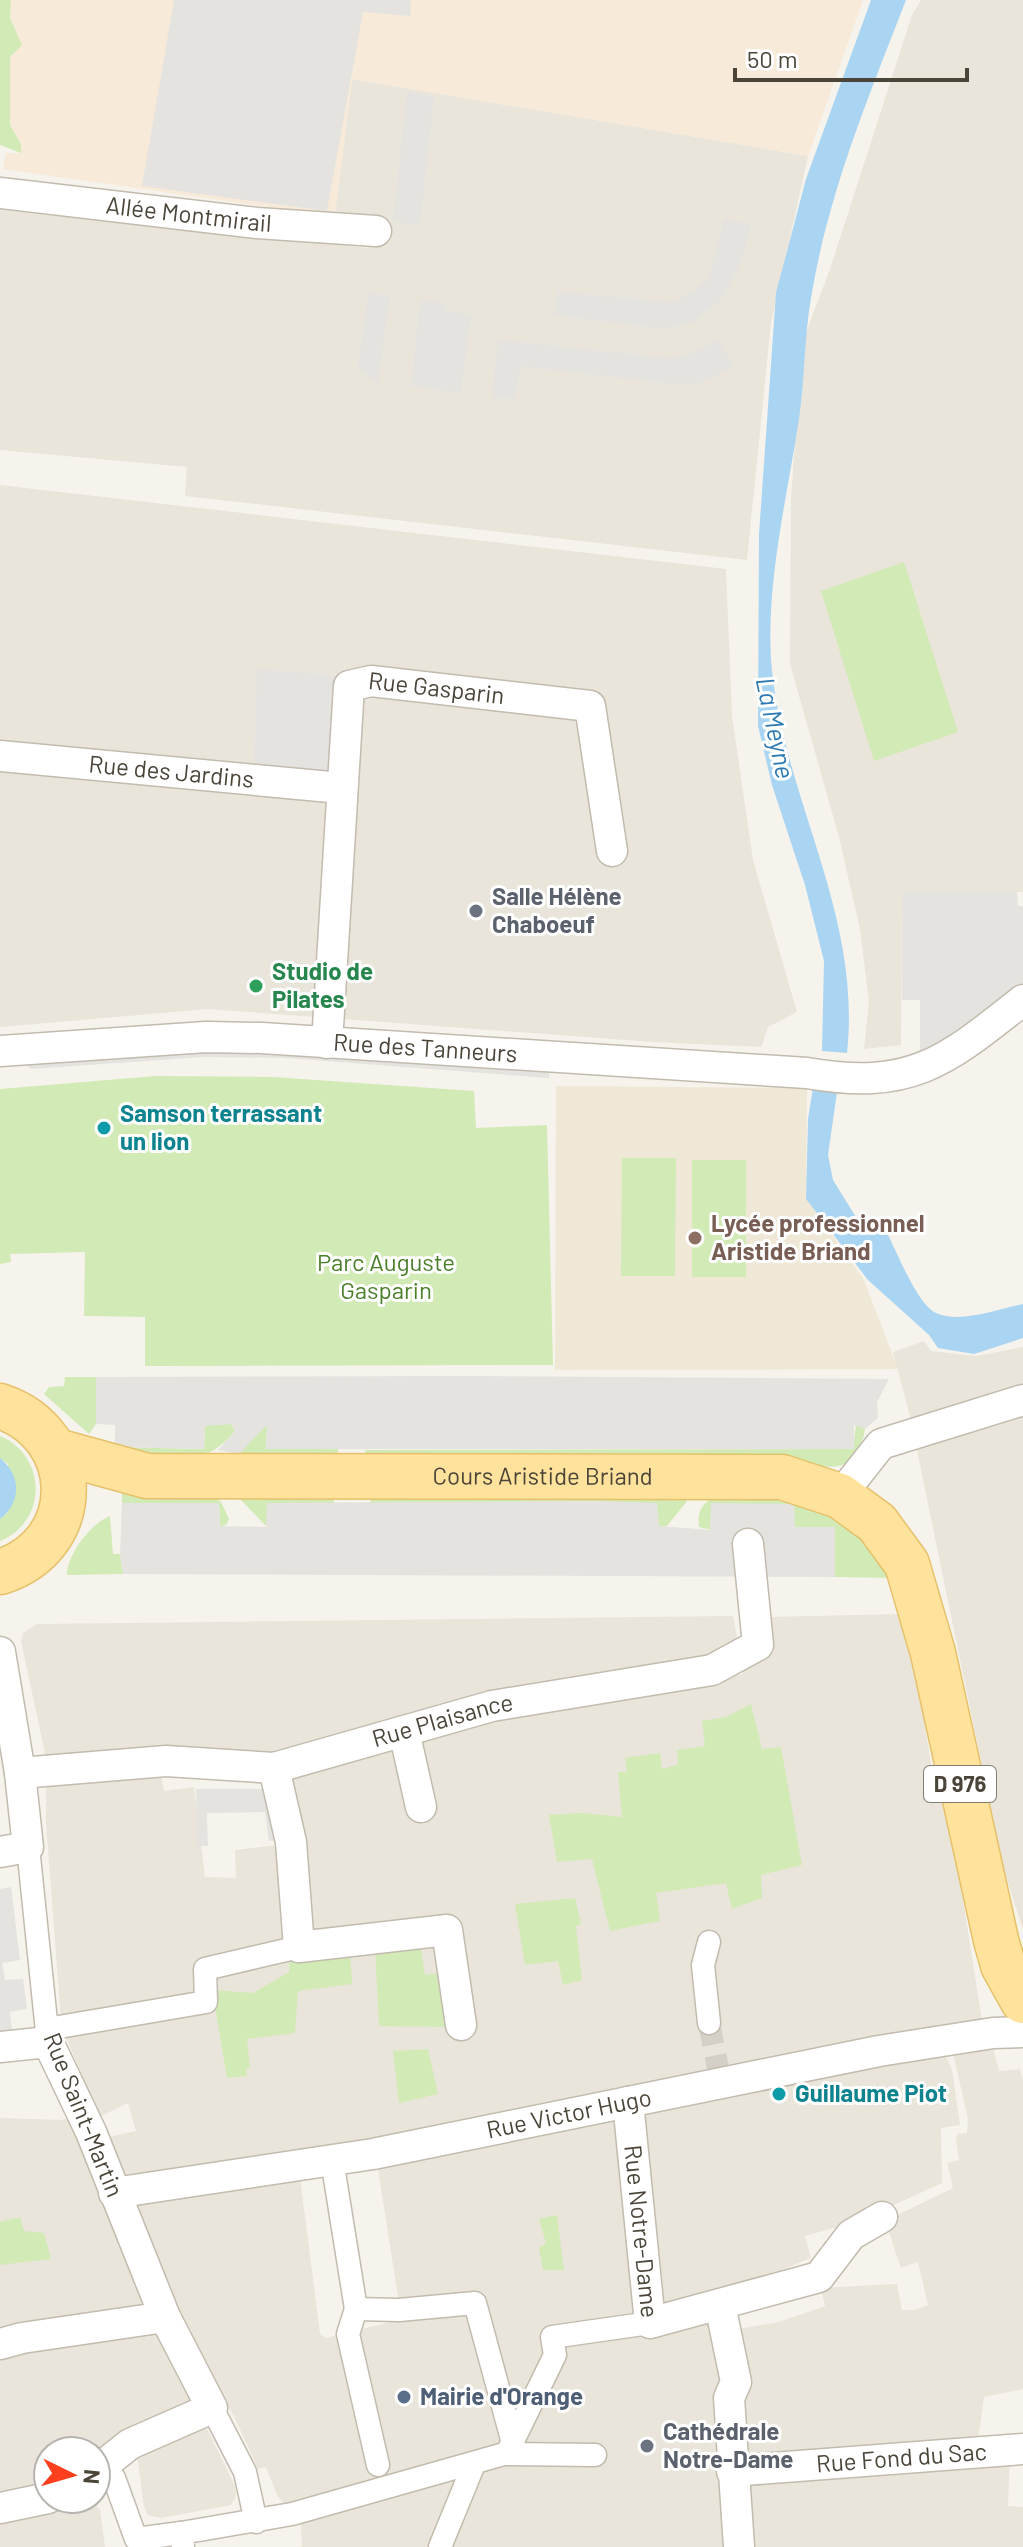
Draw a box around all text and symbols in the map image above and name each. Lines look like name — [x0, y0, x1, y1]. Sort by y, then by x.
scale bar — [735, 32, 967, 82]
text: 50 m — [747, 44, 798, 73]
street label: Allée Montmirail — [104, 189, 273, 237]
street label: Rue Gasparin — [367, 665, 506, 709]
water label: La Meyne — [751, 674, 802, 781]
street label: Rue des Jardins — [88, 748, 255, 793]
place label: Salle Hélène Chaboeuf — [492, 881, 622, 938]
marker: Salle Hélène Chaboeuf — [467, 902, 485, 920]
place label: Studio de Pilates — [272, 956, 373, 1013]
marker: Studio de Pilates — [247, 977, 265, 995]
street label: Rue des Tanneurs — [332, 1027, 518, 1067]
place label: Samson terrassant un lion — [120, 1098, 322, 1155]
marker: Samson terrassant un lion — [95, 1119, 113, 1137]
place label: Lycée professionnel Aristide Briand — [711, 1208, 925, 1265]
marker: Lycée professionnel Aristide Briand — [686, 1229, 704, 1247]
park label: Parc Auguste Gasparin — [317, 1247, 455, 1304]
street label: Cours Aristide Briand — [432, 1460, 653, 1490]
street label: Rue Plaisance — [368, 1687, 515, 1752]
road number: D 976 — [924, 1766, 996, 1802]
street label: Rue Saint-Martin — [38, 2028, 131, 2201]
place label: Guillaume Piot — [795, 2078, 947, 2107]
street label: Rue Victor Hugo — [484, 2082, 654, 2144]
marker: Guillaume Piot — [770, 2085, 788, 2103]
street label: Rue Notre-Dame — [619, 2143, 665, 2319]
place label: Mairie d'Orange — [420, 2381, 583, 2410]
marker: Mairie d'Orange — [395, 2388, 413, 2406]
place label: Cathédrale Notre-Dame — [663, 2416, 793, 2473]
north arrow — [32, 2435, 112, 2515]
street label: Rue Fond du Sac — [815, 2436, 988, 2478]
marker: Cathédrale Notre-Dame — [638, 2437, 656, 2455]
text: N — [79, 2468, 107, 2485]

